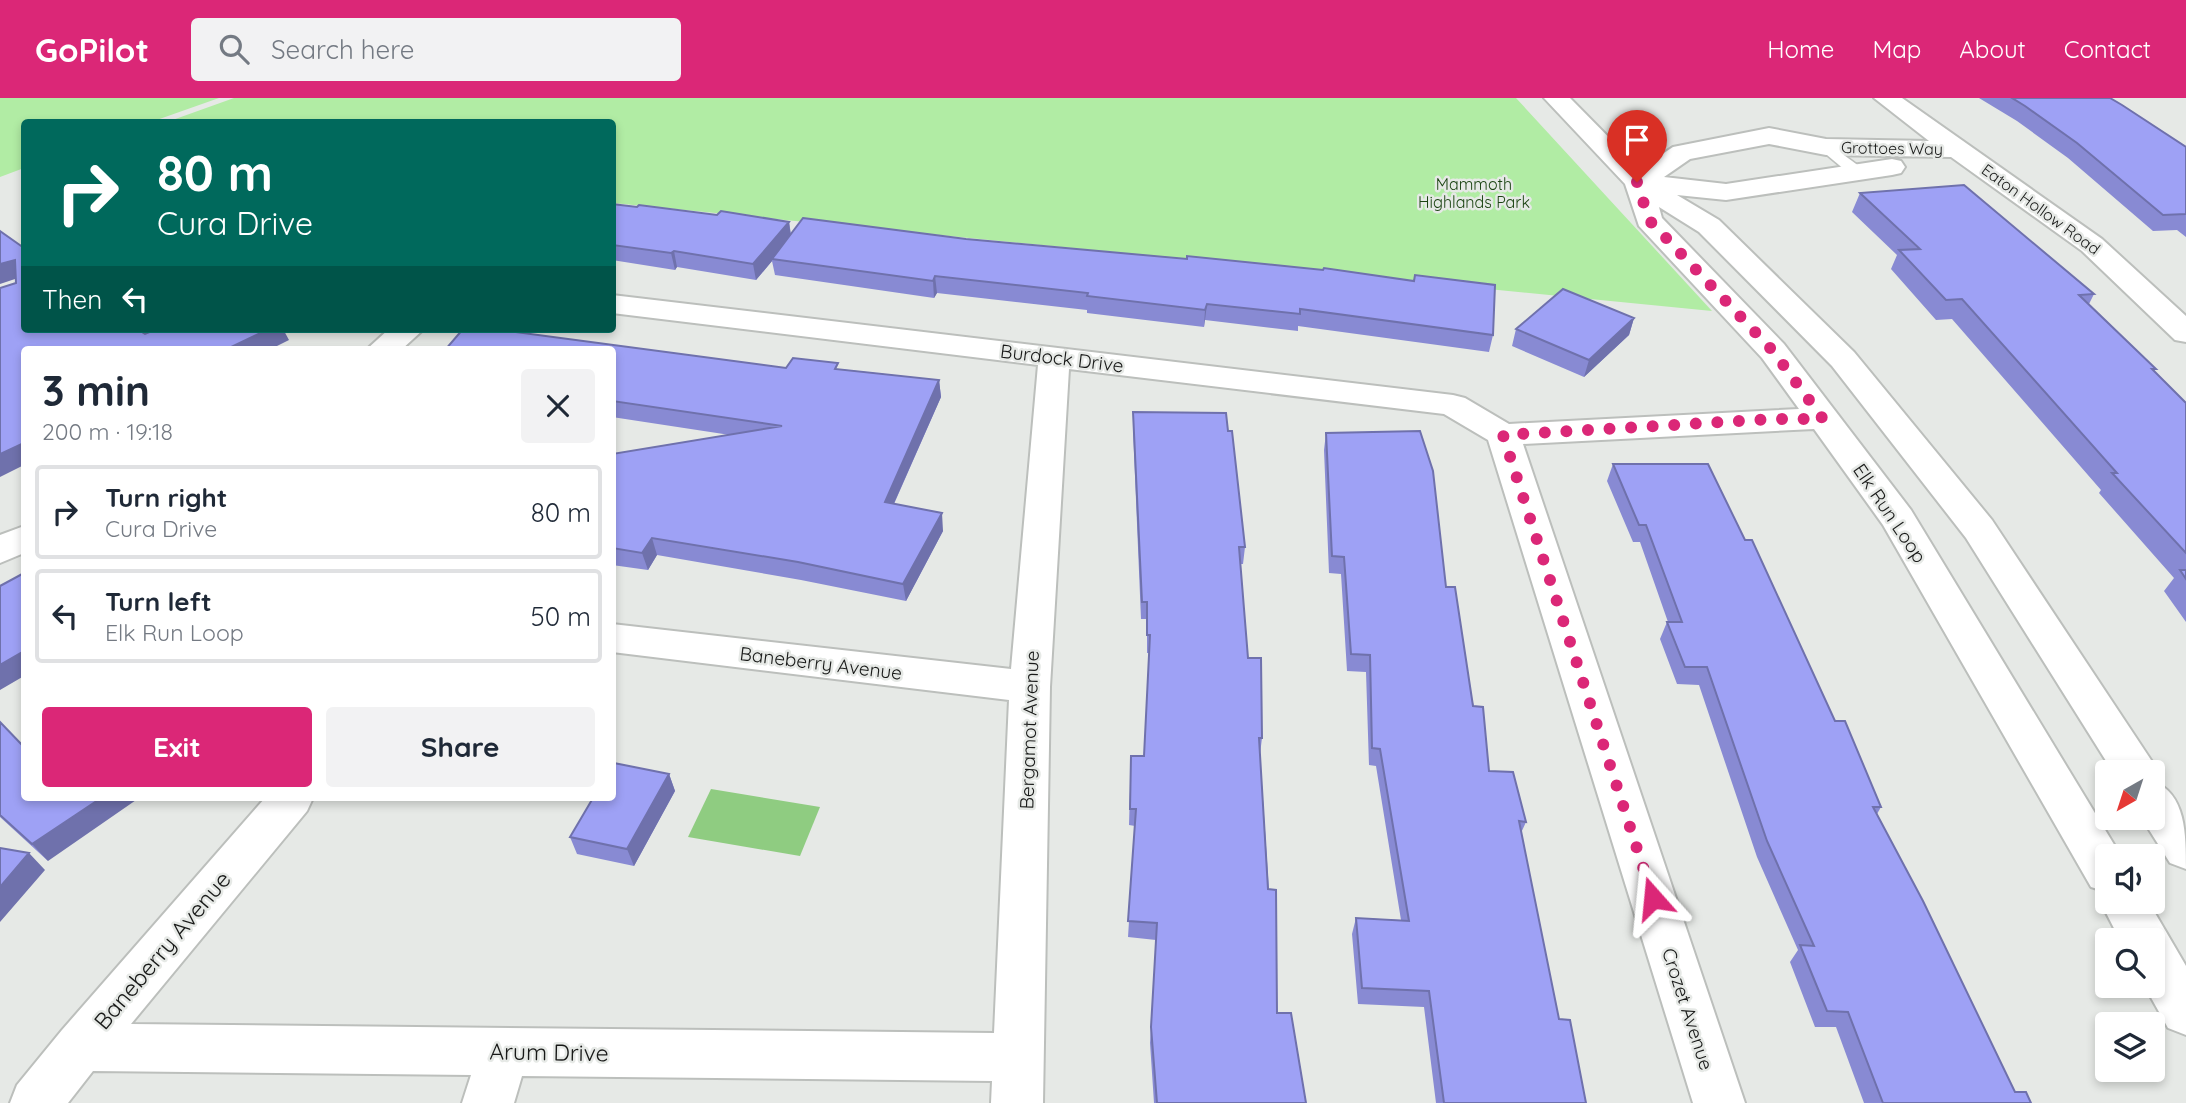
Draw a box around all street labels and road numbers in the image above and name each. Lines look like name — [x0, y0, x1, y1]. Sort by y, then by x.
street label: Grottoes Way — [1841, 137, 1943, 159]
street label: Eaton Hollow Road — [1978, 159, 2104, 259]
street label: Burdock Drive — [999, 339, 1125, 377]
street label: Elk Run Loop — [1848, 459, 1932, 567]
street label: Baneberry Avenue — [738, 641, 904, 685]
street label: Bergamot Avenue — [1014, 650, 1044, 810]
street label: Baneberry Avenue — [87, 865, 237, 1035]
street label: Crozet Avenue — [1657, 945, 1719, 1073]
street label: Arum Drive — [489, 1036, 609, 1068]

